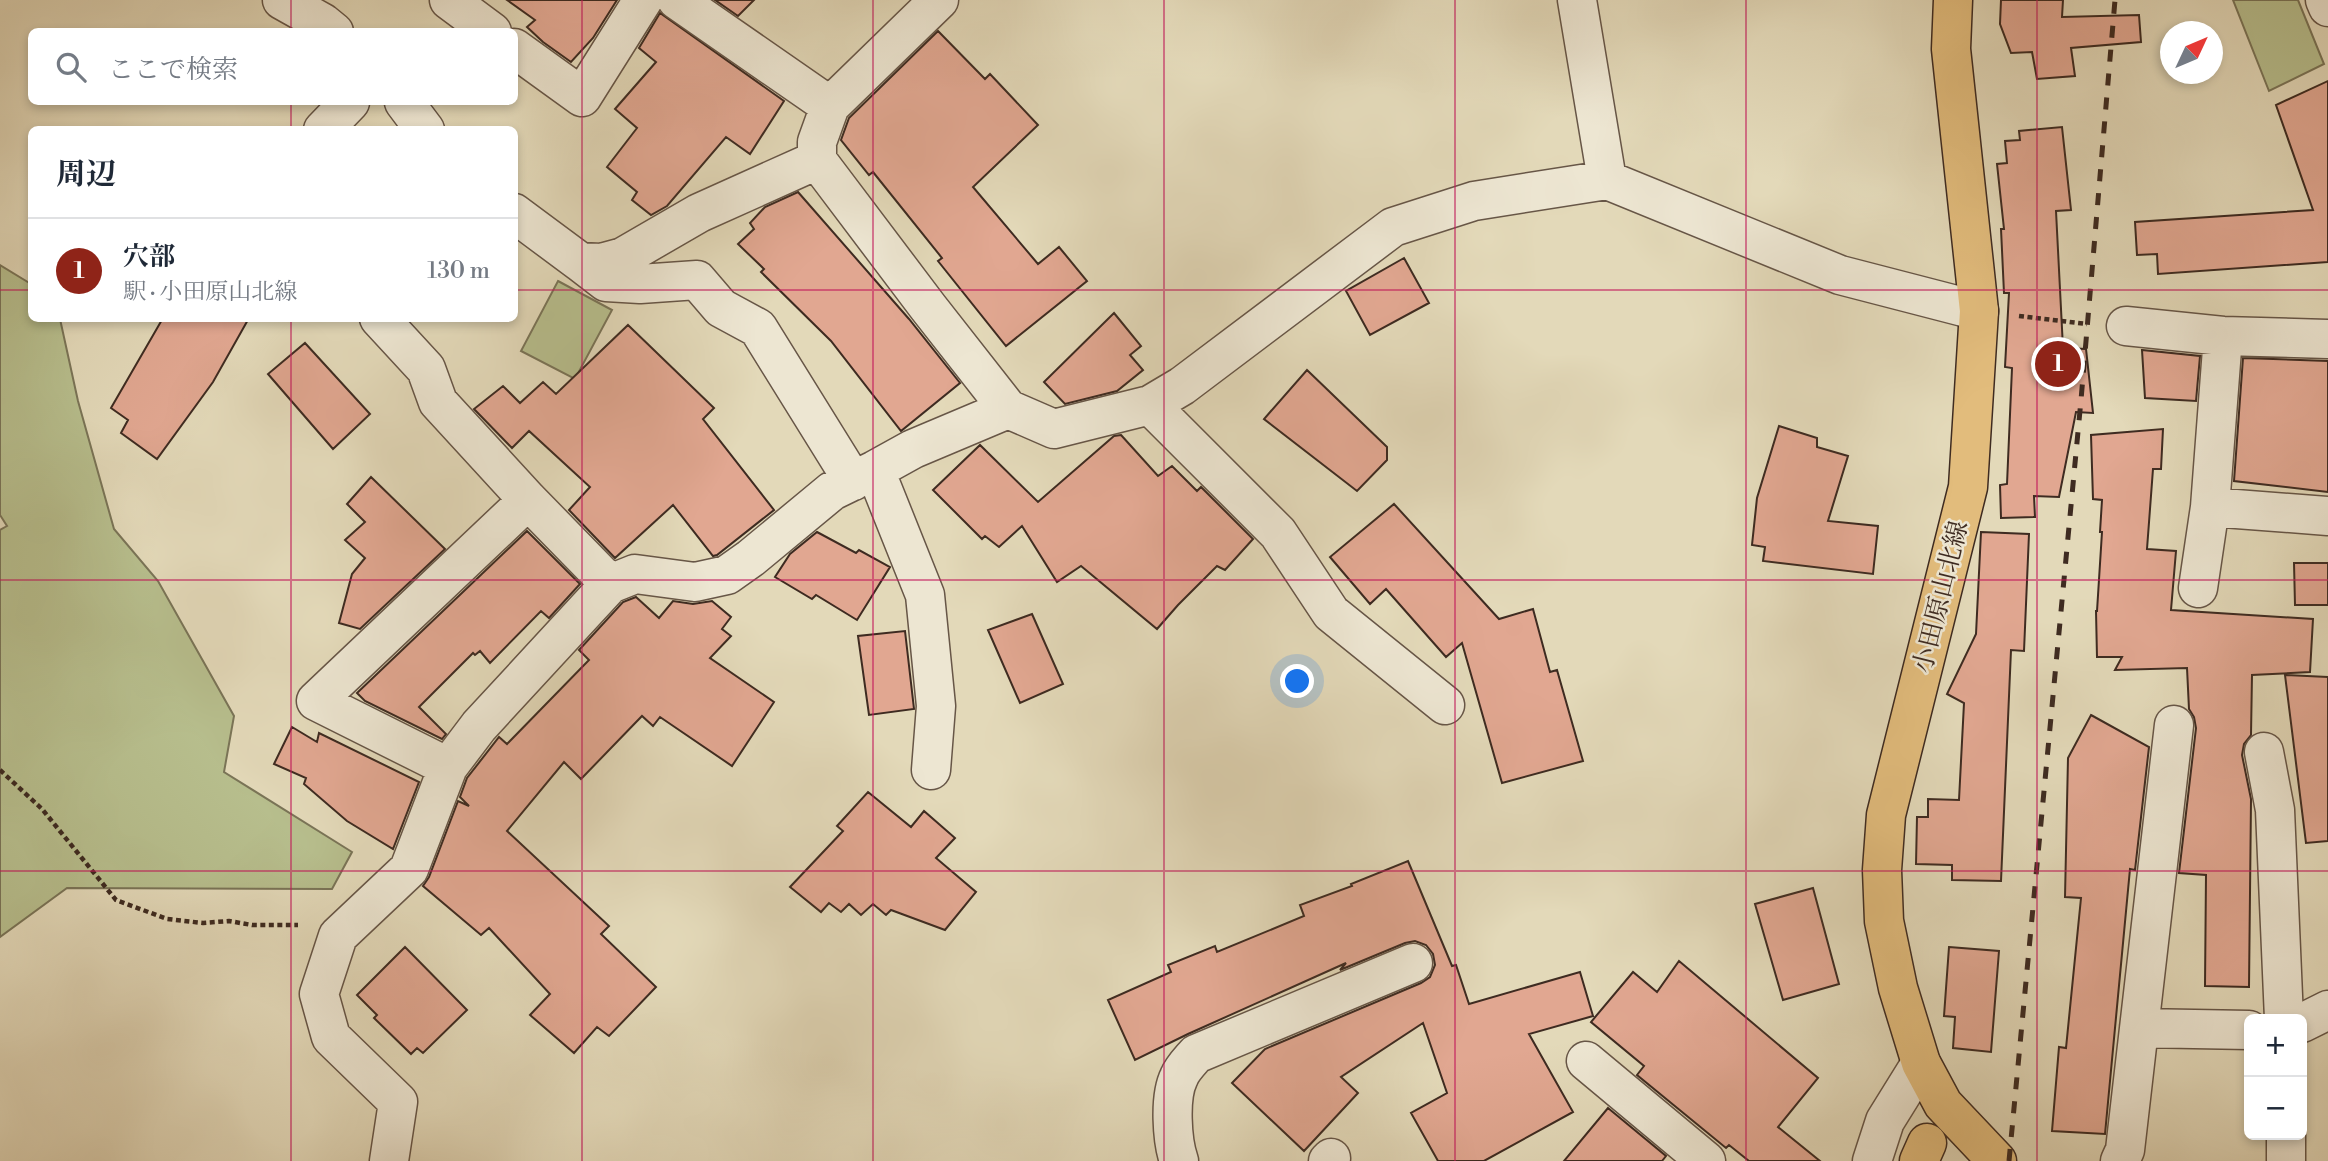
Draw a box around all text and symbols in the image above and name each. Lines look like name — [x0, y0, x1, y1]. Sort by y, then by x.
north arrow — [2160, 21, 2223, 84]
search box — [28, 28, 518, 105]
icon: search — [52, 48, 90, 86]
text: ここで検索 — [108, 54, 238, 86]
text: 周辺 — [56, 156, 116, 194]
text: 穴部 — [123, 241, 175, 273]
text: 1 — [73, 257, 85, 285]
text: 130 m — [427, 257, 490, 285]
text: 駅 · 小田原山北線 — [123, 278, 297, 306]
pin: 1 — [2035, 338, 2081, 390]
street label: 小田原山北線 — [1907, 517, 1975, 677]
your location — [1280, 664, 1314, 698]
map controls — [2244, 1014, 2307, 1140]
button: + — [2244, 1014, 2307, 1077]
button: − — [2244, 1077, 2307, 1140]

